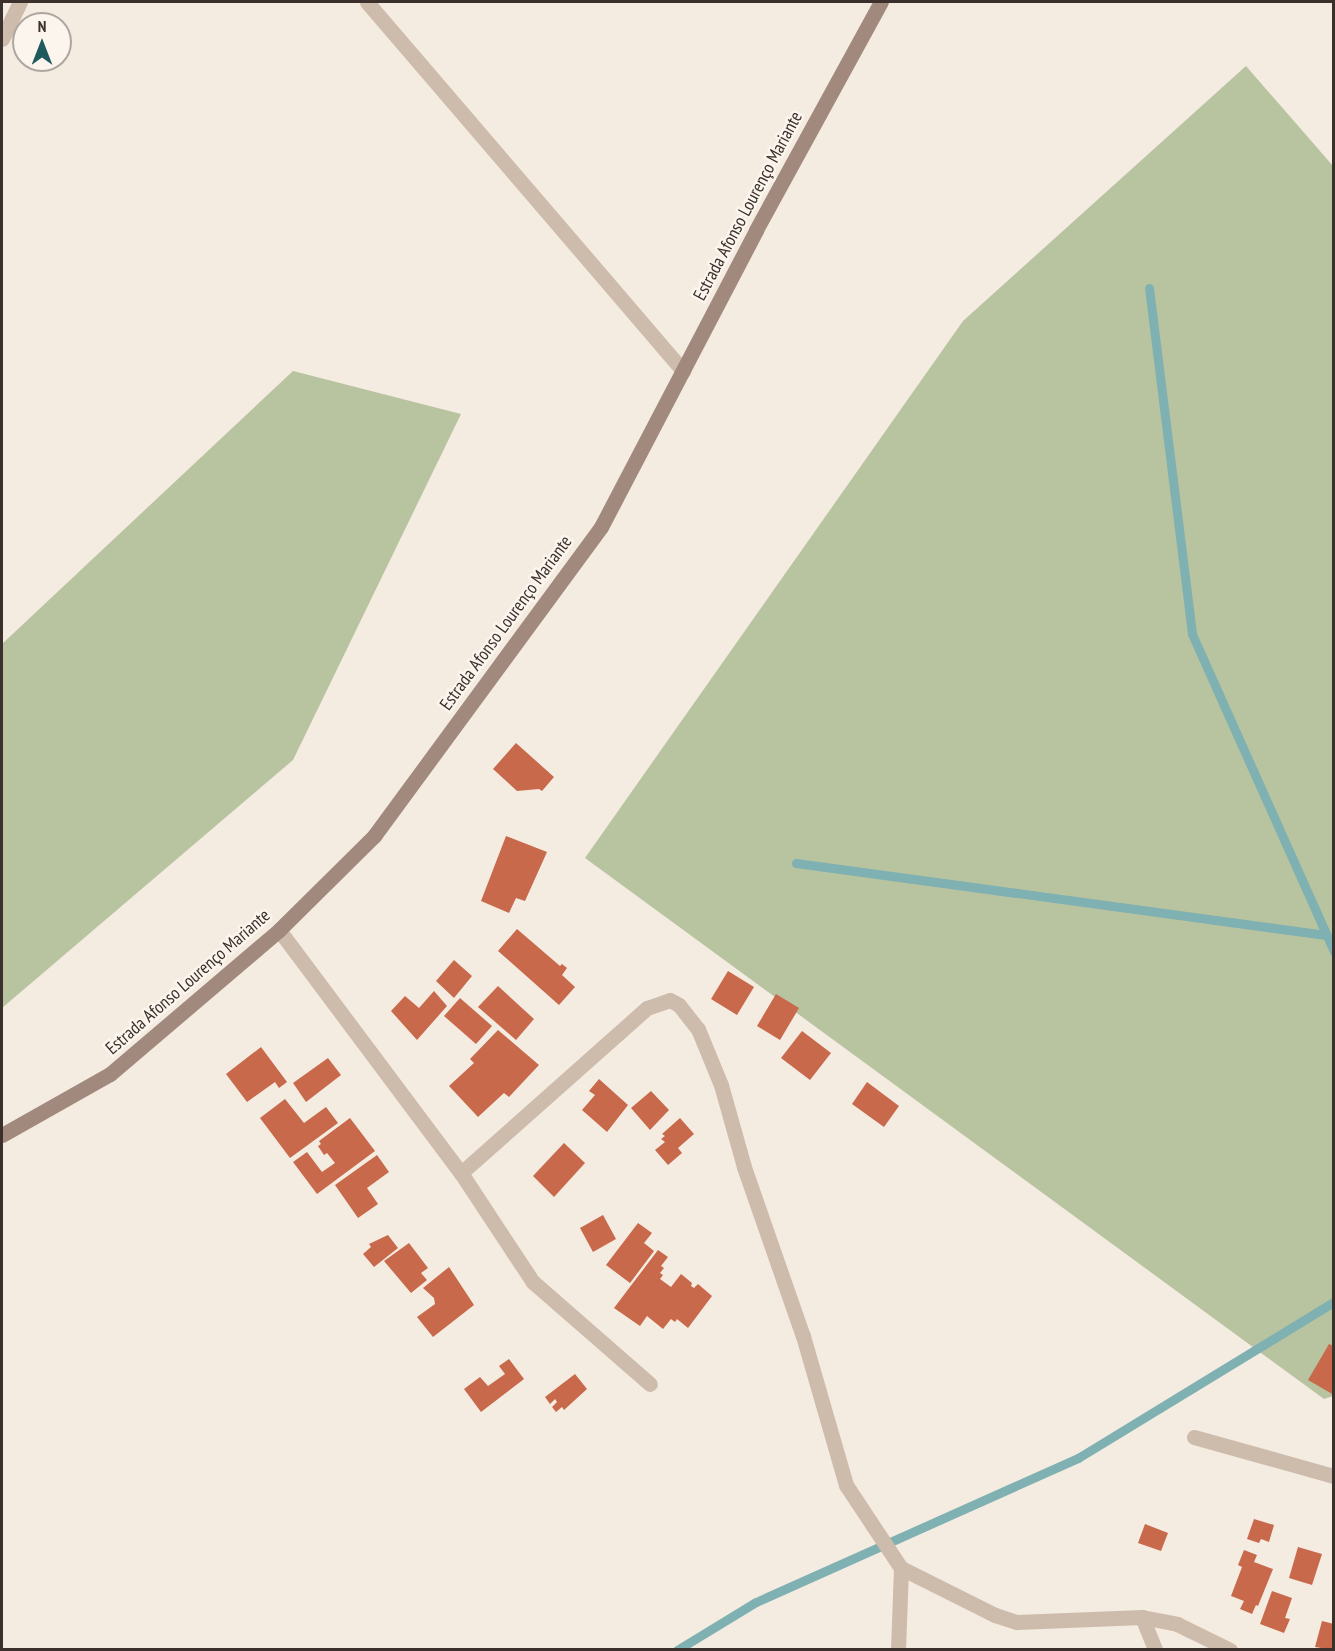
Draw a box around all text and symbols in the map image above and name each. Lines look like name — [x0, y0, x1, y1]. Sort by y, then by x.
north arrow — [12, 12, 72, 72]
text: N — [38, 16, 46, 36]
street label: Estrada Afonso Lourenço Mariante — [689, 108, 807, 304]
street label: Estrada Afonso Lourenço Mariante — [435, 531, 577, 715]
street label: Estrada Afonso Lourenço Mariante — [101, 905, 275, 1059]

